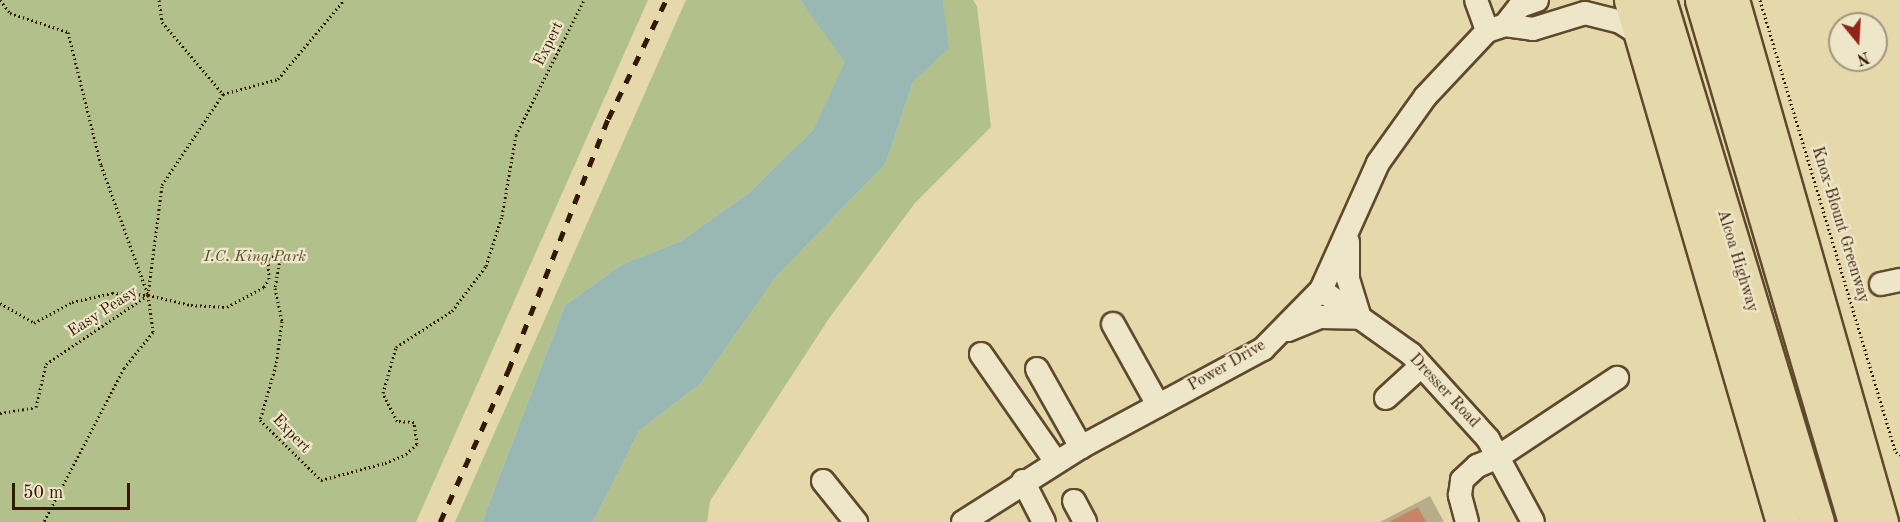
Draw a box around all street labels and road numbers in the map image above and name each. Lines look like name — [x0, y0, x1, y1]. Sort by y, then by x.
street label: Expert — [530, 19, 568, 69]
street label: Knox-Blount Greenway — [1807, 144, 1873, 306]
street label: Alcoa Highway — [1712, 207, 1762, 315]
street label: Easy Peasy — [64, 282, 142, 342]
street label: Power Drive — [1185, 336, 1269, 396]
street label: Dresser Road — [1405, 350, 1483, 432]
street label: Expert — [268, 410, 314, 458]

